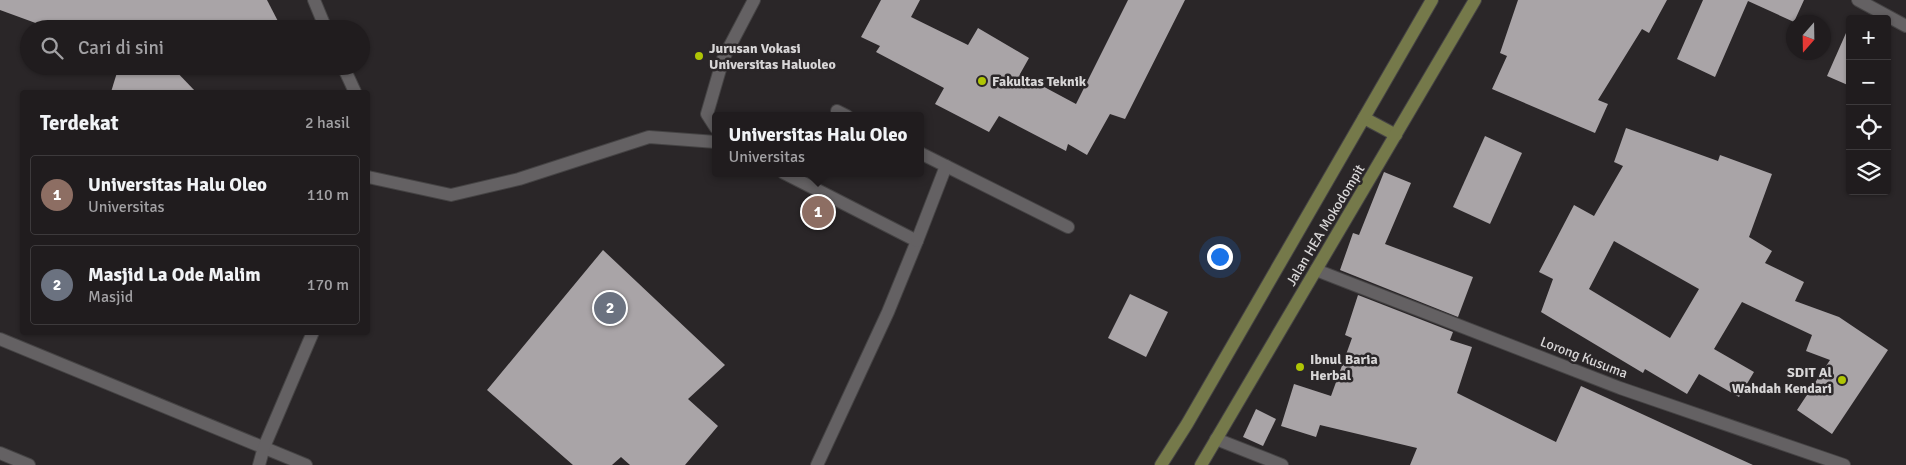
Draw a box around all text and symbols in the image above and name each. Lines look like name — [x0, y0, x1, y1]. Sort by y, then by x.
north arrow — [1786, 15, 1831, 60]
map controls — [1846, 15, 1891, 195]
button: + — [1846, 15, 1891, 60]
search box — [20, 20, 370, 75]
icon: search — [38, 34, 66, 62]
text: Cari di sini — [78, 36, 164, 60]
place label: Jurusan Vokasi Universitas Haluoleo — [709, 40, 836, 73]
marker: Jurusan Vokasi Universitas Haluoleo — [693, 50, 705, 62]
button: − — [1846, 60, 1891, 105]
place label: Fakultas Teknik — [992, 73, 1087, 90]
marker: Fakultas Teknik — [976, 75, 988, 87]
button: locate — [1846, 105, 1891, 150]
text: Terdekat — [40, 110, 119, 136]
popup — [712, 112, 924, 177]
text: 2 hasil — [305, 113, 350, 133]
text: Universitas Halu Oleo — [728, 123, 908, 147]
text: Universitas — [728, 147, 805, 167]
button: layers — [1846, 150, 1891, 195]
street label: Jalan HEA Mokodompit — [1282, 161, 1368, 289]
text: Universitas Halu Oleo — [88, 173, 267, 197]
text: 1 — [53, 185, 61, 205]
text: 110 m — [307, 185, 349, 205]
pin: 1 — [802, 193, 834, 231]
text: Universitas — [88, 197, 165, 217]
your location — [1207, 244, 1233, 270]
text: Masjid La Ode Malim — [88, 263, 261, 287]
text: 2 — [53, 275, 61, 295]
text: 170 m — [307, 275, 349, 295]
text: Masjid — [88, 287, 133, 307]
pin: 2 — [594, 289, 626, 327]
street label: Lorong Kusuma — [1538, 333, 1630, 382]
place label: Ibnul Baria Herbal — [1310, 351, 1378, 384]
marker: Ibnul Baria Herbal — [1294, 361, 1306, 373]
place label: SDIT Al Wahdah Kendari — [1732, 364, 1833, 397]
marker: SDIT Al Wahdah Kendari — [1836, 374, 1848, 386]

